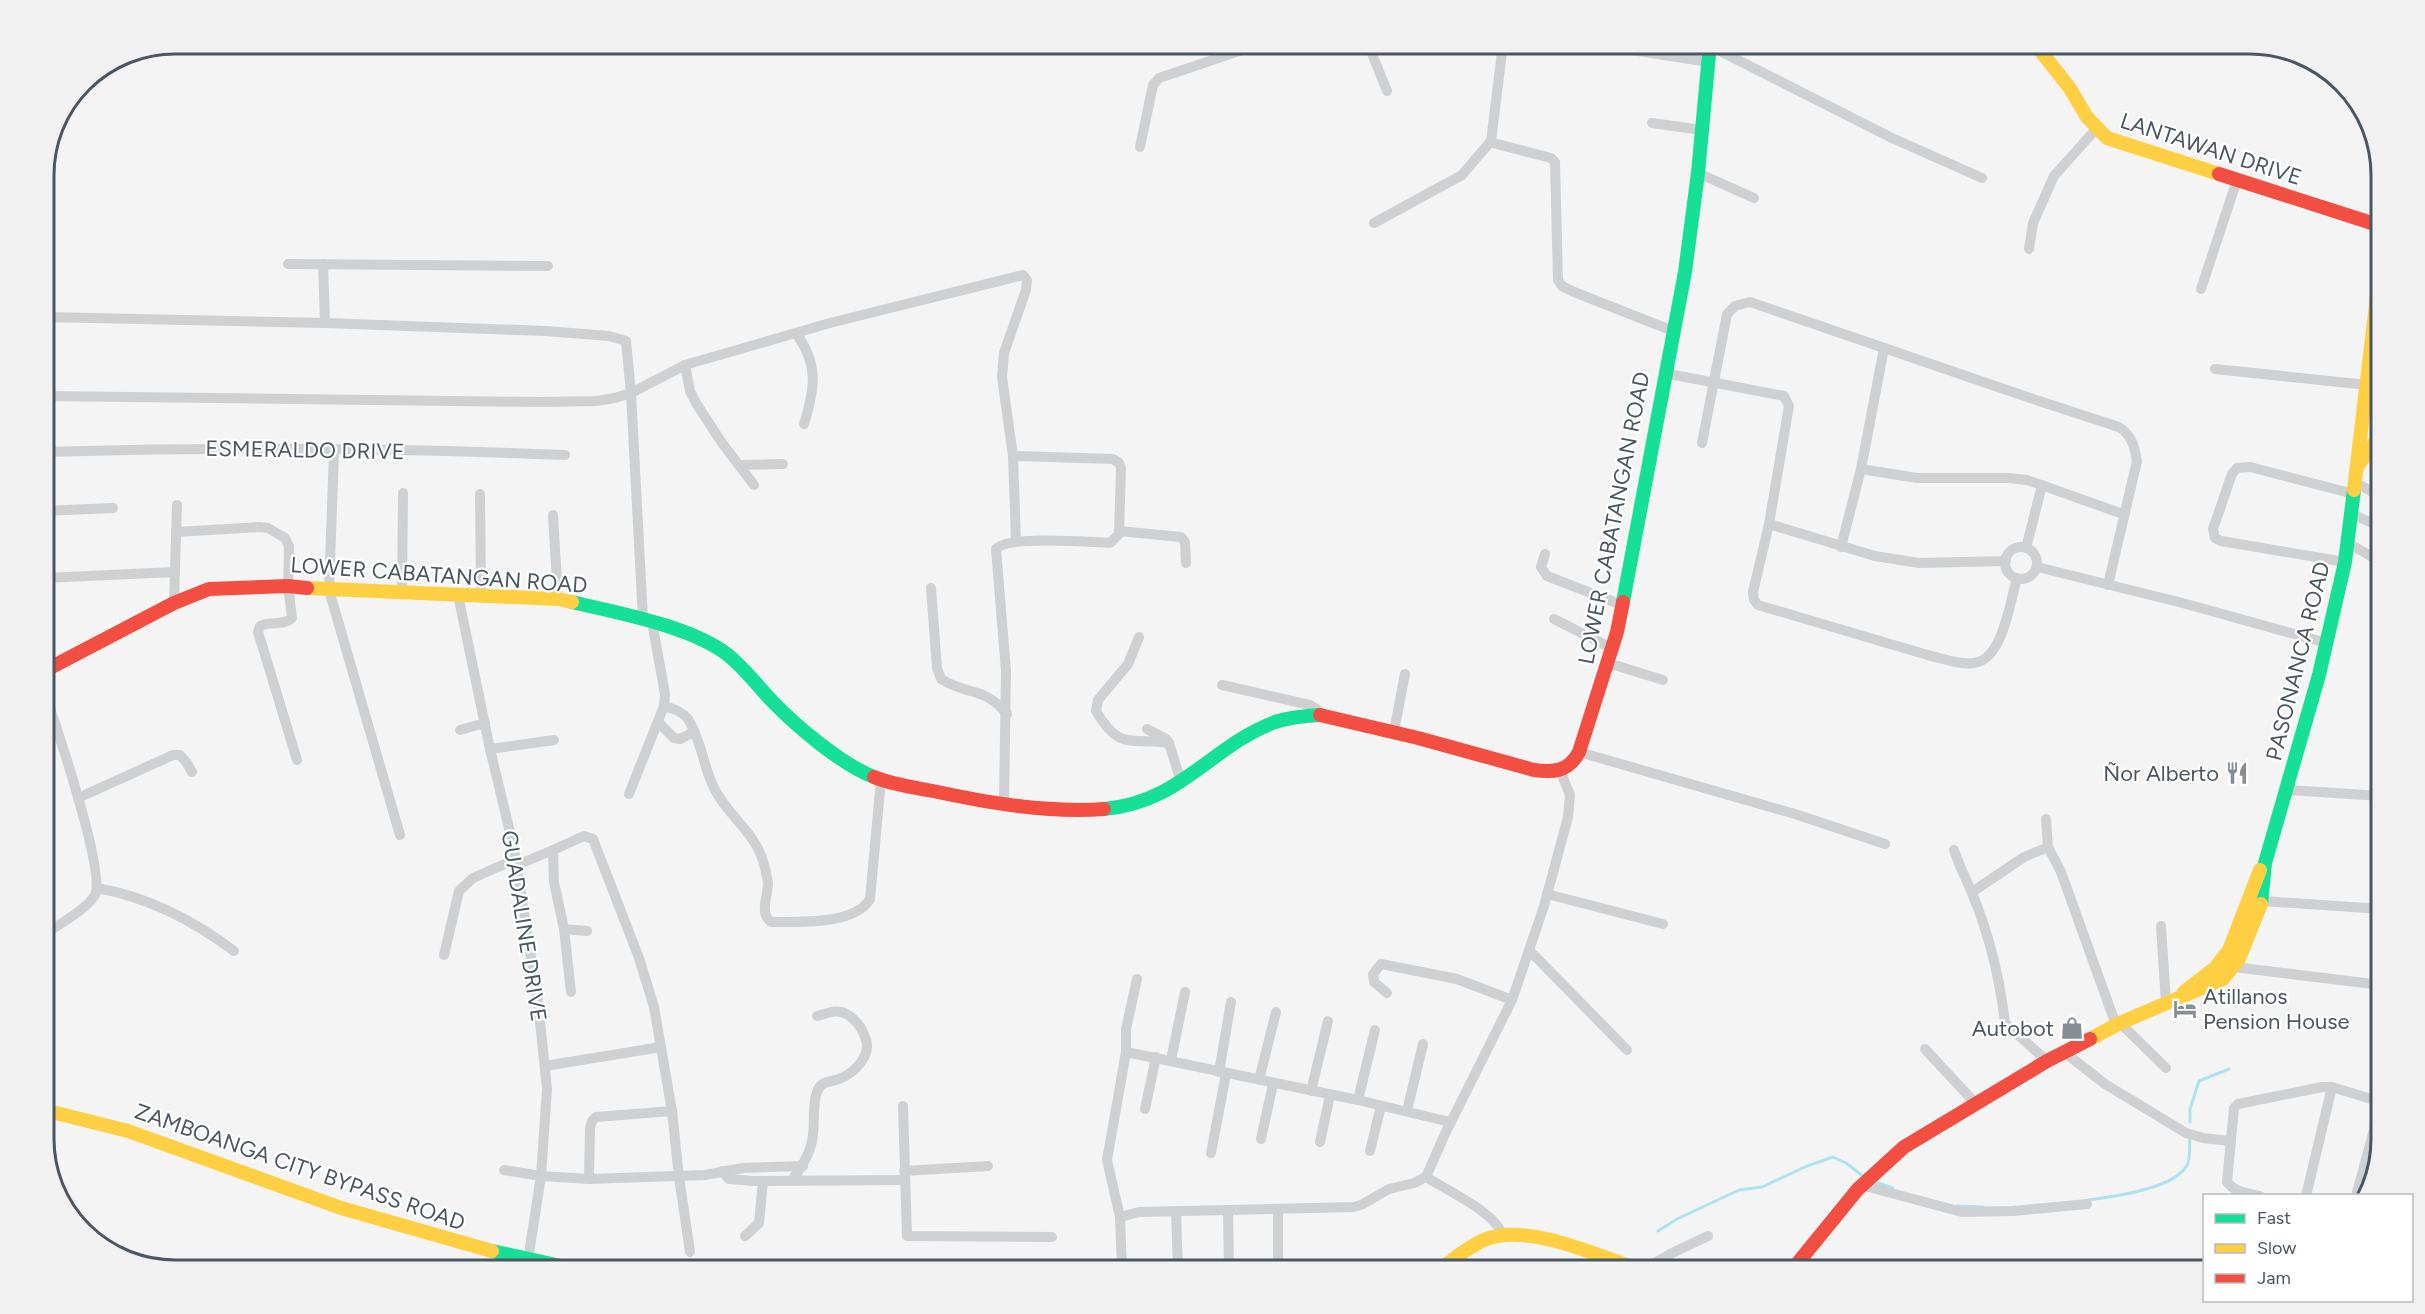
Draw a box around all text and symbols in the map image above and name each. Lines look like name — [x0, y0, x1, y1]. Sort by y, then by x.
street label: LANTAWAN DRIVE — [2117, 107, 2305, 191]
street label: LOWER CABATANGAN ROAD — [1572, 369, 1656, 667]
street label: ESMERALDO DRIVE — [205, 435, 405, 465]
street label: LOWER CABATANGAN ROAD — [290, 551, 588, 599]
street label: PASONANCA ROAD — [2260, 559, 2336, 763]
place label: Ñor Alberto — [2103, 760, 2219, 787]
restaurant icon: Ñor Alberto — [2224, 760, 2250, 786]
street label: GUADALINE DRIVE — [496, 828, 552, 1024]
place label: Atillanos Pension House — [2203, 983, 2349, 1035]
hotel icon: Atillanos Pension House — [2172, 996, 2198, 1022]
place label: Autobot — [1972, 1015, 2054, 1042]
shop icon: Autobot — [2059, 1015, 2085, 1041]
street label: ZAMBOANGA CITY BYPASS ROAD — [131, 1098, 469, 1236]
legend — [2203, 1194, 2413, 1302]
text: Fast — [2257, 1207, 2291, 1229]
text: Slow — [2257, 1237, 2296, 1259]
text: Jam — [2257, 1267, 2291, 1289]

